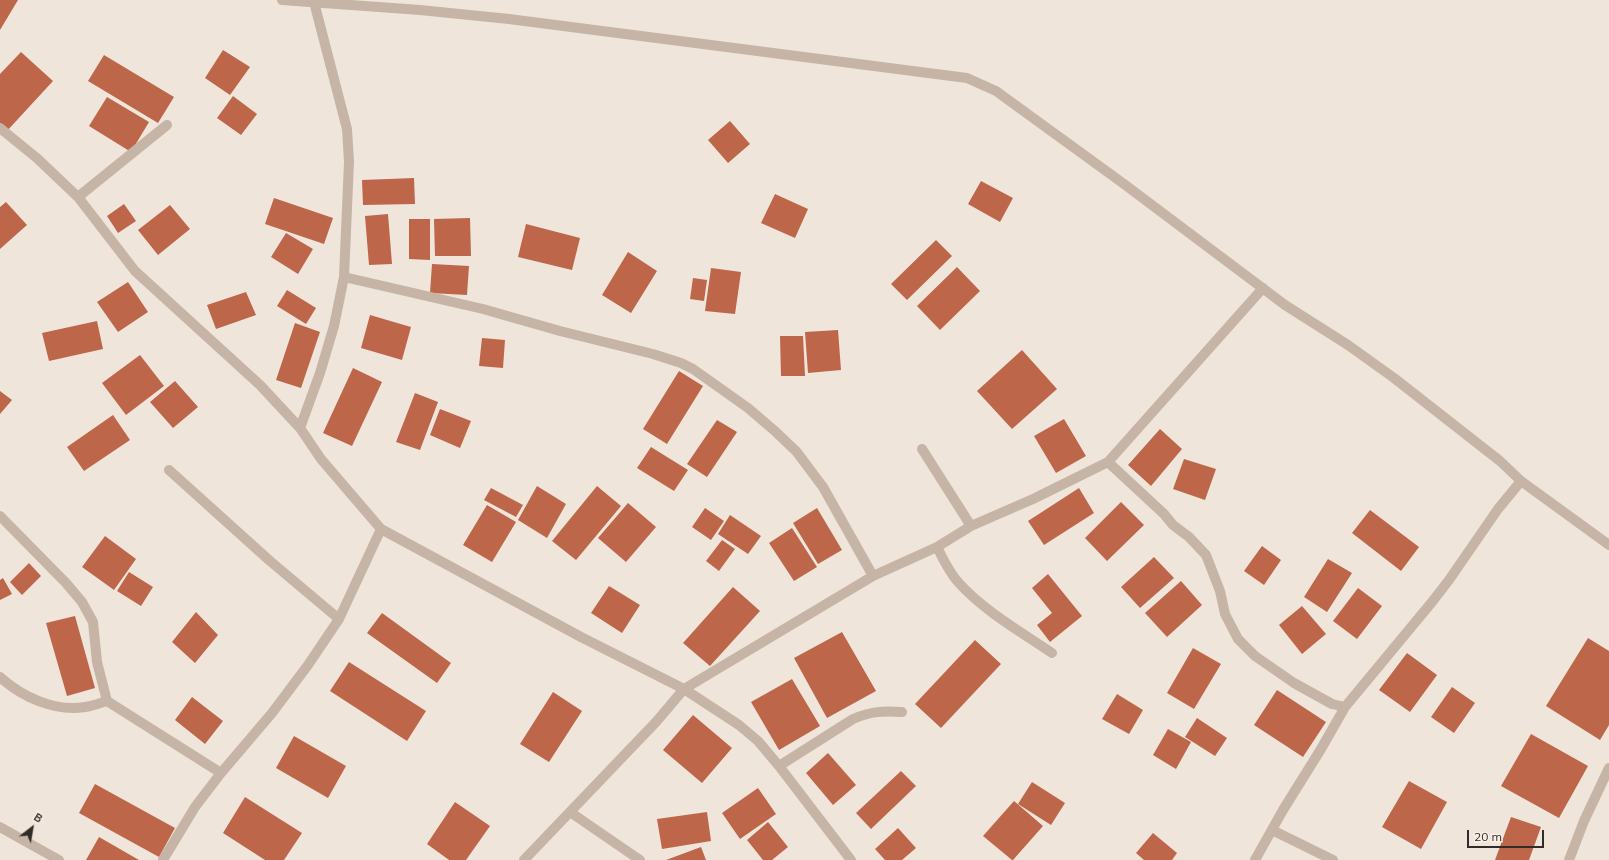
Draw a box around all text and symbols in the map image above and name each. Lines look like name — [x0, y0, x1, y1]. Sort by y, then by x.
north arrow — [12, 808, 52, 848]
text: B — [31, 810, 45, 826]
scale bar — [1469, 822, 1546, 848]
text: 20 m — [1474, 829, 1502, 844]

